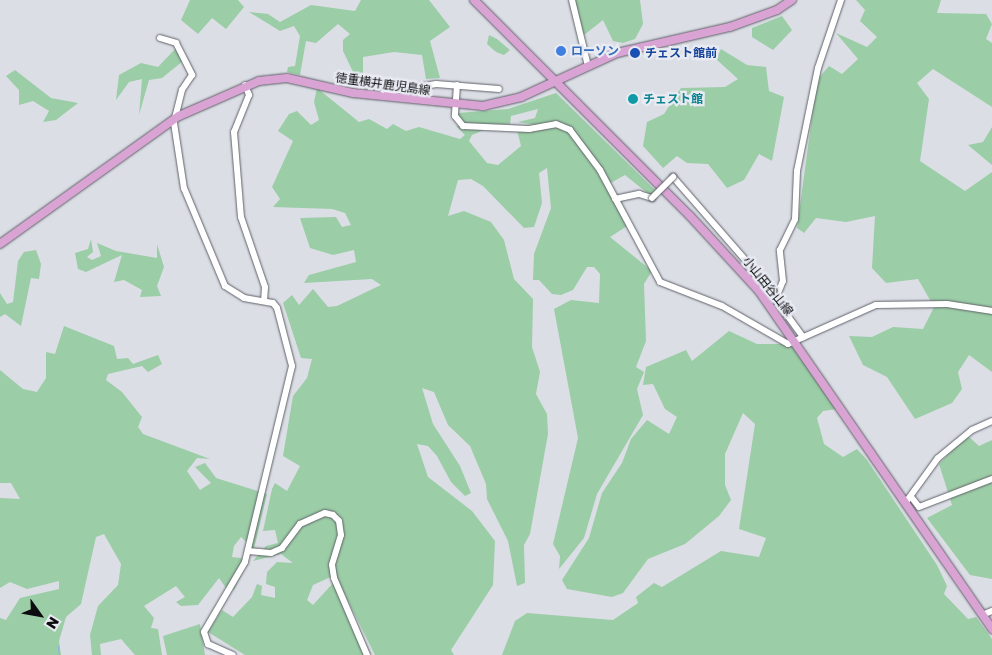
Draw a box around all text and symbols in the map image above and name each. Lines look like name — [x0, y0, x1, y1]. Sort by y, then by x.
place label: ローソン — [571, 44, 619, 58]
marker: ローソン — [555, 45, 567, 57]
place label: チェスト館前 — [645, 46, 717, 60]
marker: チェスト館前 — [629, 47, 641, 59]
street label: 徳重横井鹿児島線 — [334, 70, 432, 98]
place label: チェスト館 — [643, 92, 703, 106]
marker: チェスト館 — [627, 93, 639, 105]
street label: 小山田谷山線 — [740, 253, 796, 319]
north arrow — [15, 590, 65, 640]
text: N — [43, 614, 63, 632]

